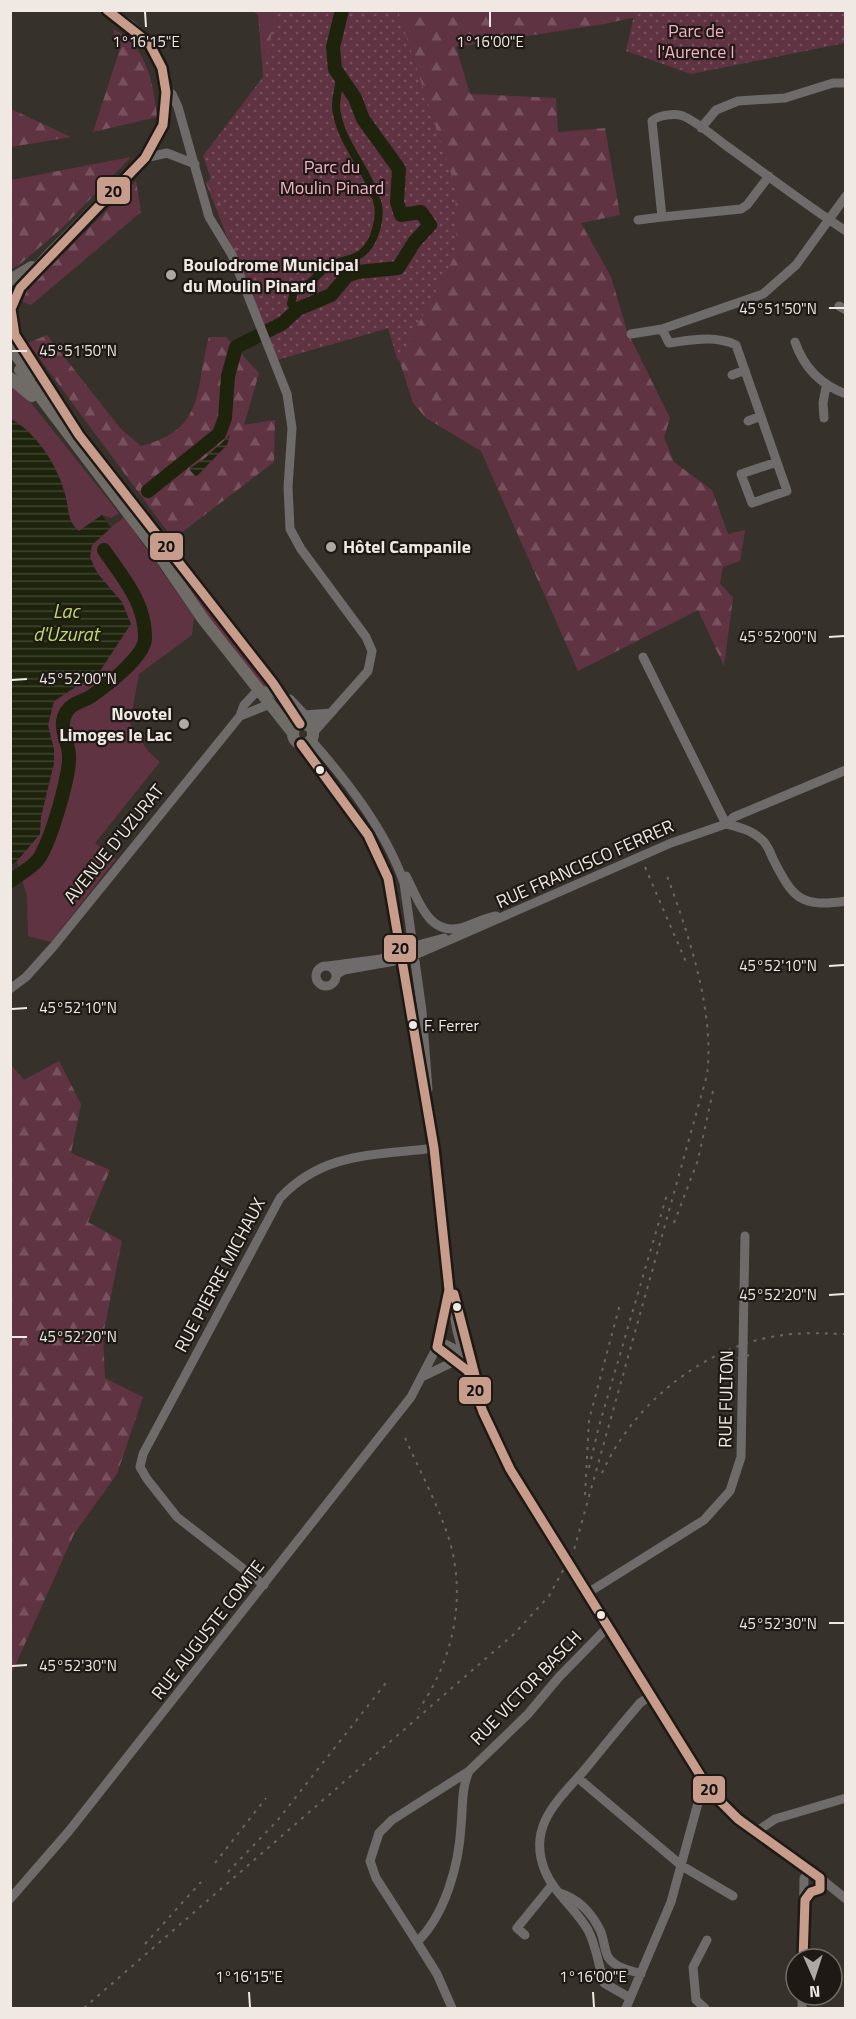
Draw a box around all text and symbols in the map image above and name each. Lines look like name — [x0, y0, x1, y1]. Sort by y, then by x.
park label: Parc de l'Aurence I — [657, 17, 735, 65]
text: 1°16'15"E — [112, 30, 180, 53]
text: 1°16'00"E — [456, 30, 524, 53]
park label: Parc du Moulin Pinard — [280, 153, 384, 201]
line badge: 20 — [96, 176, 131, 205]
text: 20 — [104, 179, 122, 203]
place label: Boulodrome Municipal du Moulin Pinard — [183, 251, 359, 299]
marker: Boulodrome Municipal du Moulin Pinard — [164, 268, 178, 282]
text: 45°51'50"N — [739, 297, 817, 320]
text: 45°51'50"N — [39, 339, 117, 362]
line badge: 20 — [149, 532, 184, 561]
place label: Hôtel Campanile — [343, 533, 471, 560]
text: 20 — [157, 534, 175, 558]
marker: Hôtel Campanile — [324, 540, 338, 554]
water label: Lac d'Uzurat — [33, 595, 102, 649]
text: 45°52'00"N — [739, 625, 817, 648]
text: 45°52'00"N — [39, 667, 117, 690]
place label: Novotel Limoges le Lac — [59, 700, 172, 748]
marker: Novotel Limoges le Lac — [177, 717, 191, 731]
unlabelled marker — [314, 764, 326, 776]
street label: AVENUE D'UZURAT — [57, 778, 171, 909]
street label: RUE FRANCISCO FERRER — [492, 812, 678, 915]
line badge: 20 — [383, 934, 417, 963]
text: 20 — [391, 936, 409, 960]
text: 45°52'10"N — [739, 954, 817, 977]
text: 45°52'10"N — [39, 996, 117, 1019]
place label: F. Ferrer — [424, 1013, 479, 1037]
marker: F. Ferrer — [407, 1019, 419, 1031]
street label: RUE PIERRE MICHAUX — [167, 1193, 272, 1357]
text: 45°52'20"N — [739, 1283, 817, 1306]
unlabelled marker — [451, 1301, 463, 1313]
text: 45°52'20"N — [39, 1325, 117, 1348]
street label: RUE FULTON — [711, 1350, 740, 1448]
line badge: 20 — [458, 1376, 492, 1405]
text: 20 — [466, 1378, 484, 1402]
street label: RUE AUGUSTE COMTE — [144, 1554, 271, 1705]
unlabelled marker — [595, 1609, 607, 1621]
text: 45°52'30"N — [739, 1612, 817, 1635]
street label: RUE VICTOR BASCH — [464, 1624, 588, 1751]
text: 45°52'30"N — [39, 1654, 117, 1677]
line badge: 20 — [692, 1775, 726, 1804]
text: 20 — [700, 1777, 718, 1801]
north arrow — [784, 1947, 844, 2007]
text: 1°16'15"E — [215, 1965, 283, 1988]
text: 1°16'00"E — [559, 1965, 627, 1988]
text: N — [809, 1980, 821, 2004]

